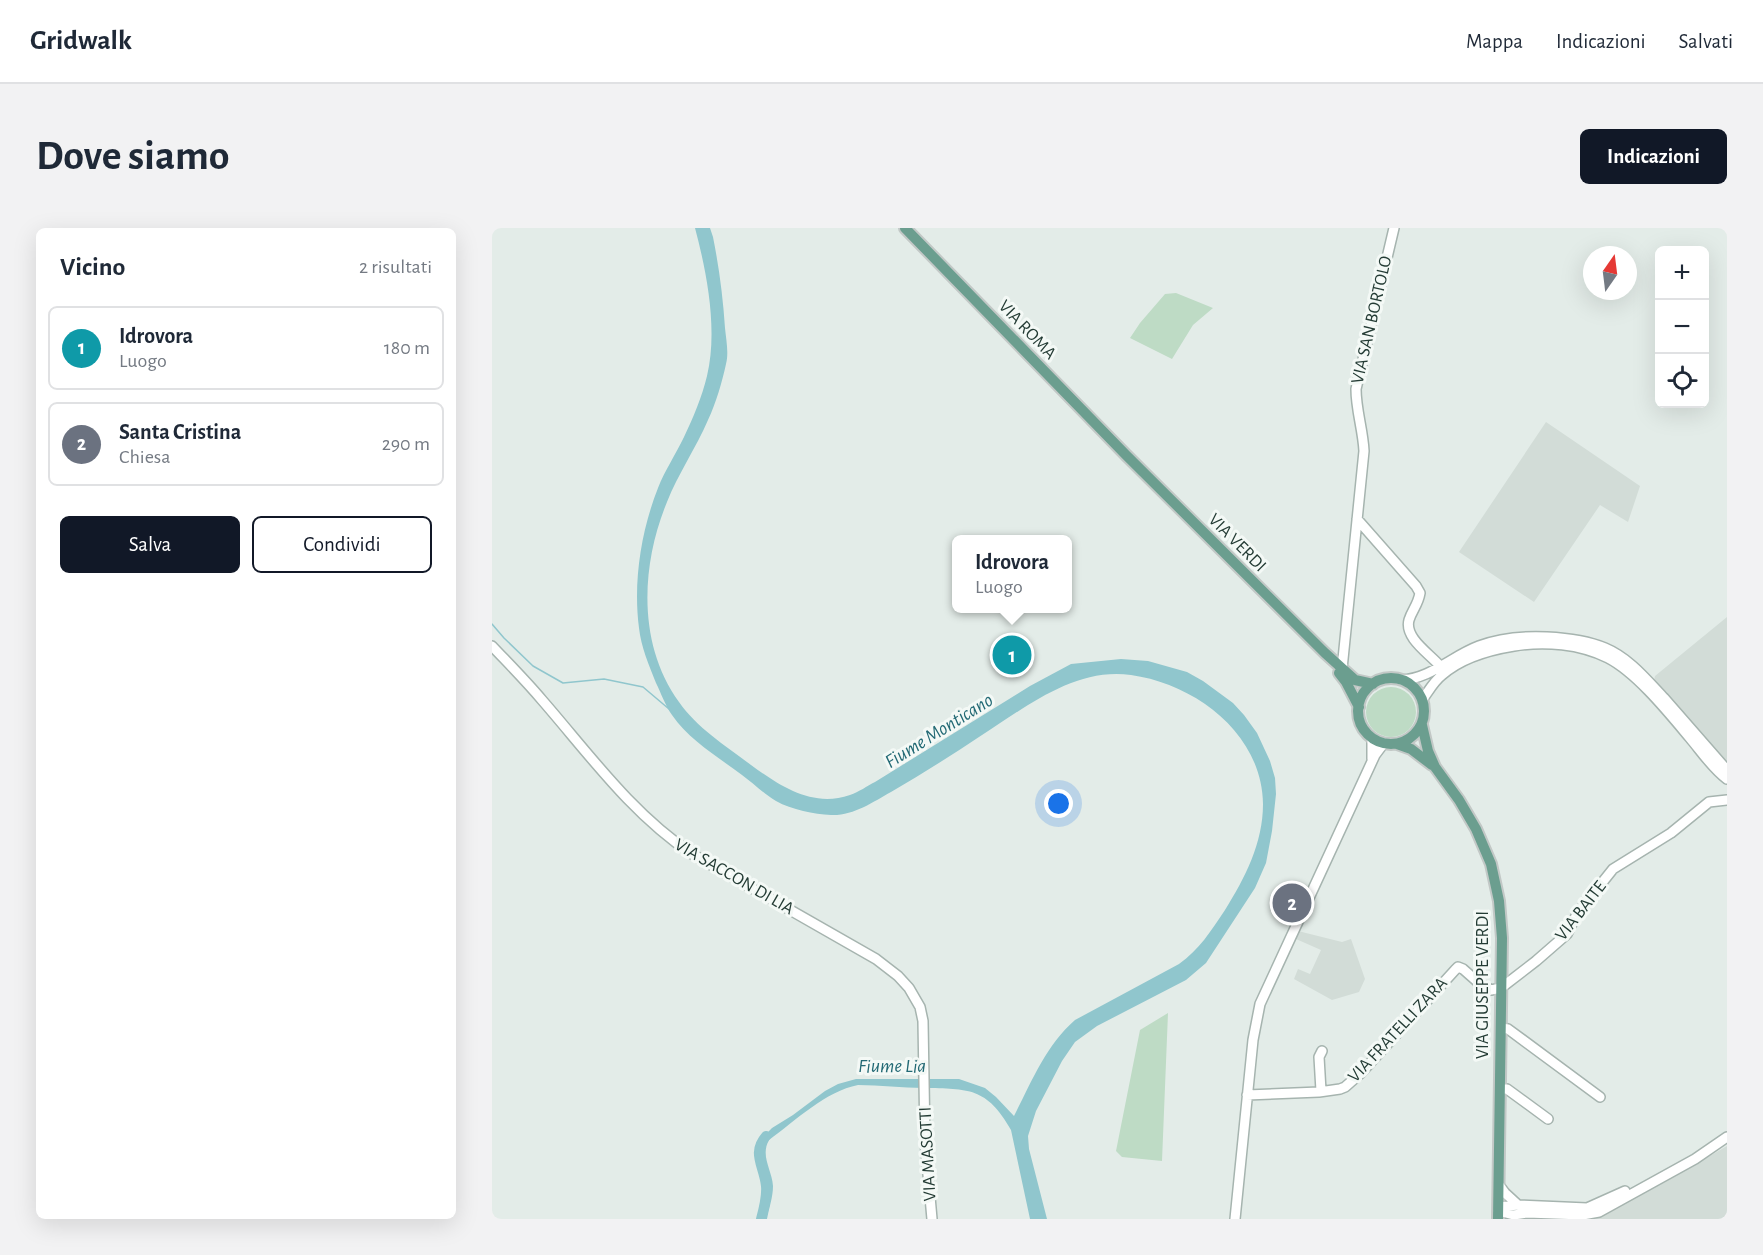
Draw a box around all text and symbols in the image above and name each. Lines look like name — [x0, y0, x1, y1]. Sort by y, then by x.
text: Gridwalk — [30, 27, 132, 55]
text: Mappa — [1466, 31, 1523, 52]
text: Indicazioni — [1556, 31, 1646, 52]
text: Salvati — [1679, 31, 1733, 52]
button: Indicazioni — [1580, 129, 1727, 184]
text: Dove siamo — [36, 135, 230, 177]
north arrow — [1583, 246, 1637, 300]
map controls — [1655, 246, 1709, 408]
button: + — [1655, 246, 1709, 300]
text: Vicino — [60, 254, 125, 280]
street label: VIA SAN BORTOLO — [1349, 254, 1395, 386]
text: 2 risultati — [359, 257, 432, 277]
street label: VIA ROMA — [995, 297, 1060, 363]
button: − — [1655, 300, 1709, 354]
text: Idrovora — [119, 325, 193, 347]
text: 1 — [78, 338, 85, 358]
text: 180 m — [384, 338, 430, 358]
text: Luogo — [119, 351, 167, 371]
button: locate — [1655, 354, 1709, 408]
text: Santa Cristina — [119, 421, 241, 443]
text: 2 — [77, 434, 86, 454]
text: 290 m — [382, 434, 430, 454]
text: Chiesa — [119, 447, 171, 467]
street label: VIA VERDI — [1205, 511, 1269, 575]
button: Salva — [60, 516, 240, 573]
button: Condividi — [252, 516, 432, 573]
popup — [952, 535, 1072, 613]
text: Idrovora — [975, 551, 1049, 573]
text: Luogo — [975, 577, 1023, 597]
pin: 1 — [992, 632, 1032, 678]
water label: Fiume Monticano — [881, 690, 997, 772]
your location — [1044, 789, 1073, 818]
street label: VIA SACCON DI LIA — [671, 836, 797, 919]
street label: VIA BAITE — [1552, 877, 1610, 944]
pin: 2 — [1272, 880, 1312, 926]
street label: VIA GIUSEPPE VERDI — [1474, 911, 1492, 1059]
street label: VIA FRATELLI ZARA — [1345, 974, 1451, 1086]
water label: Fiume Lia — [858, 1056, 926, 1076]
street label: VIA MASOTTI — [917, 1106, 939, 1202]

